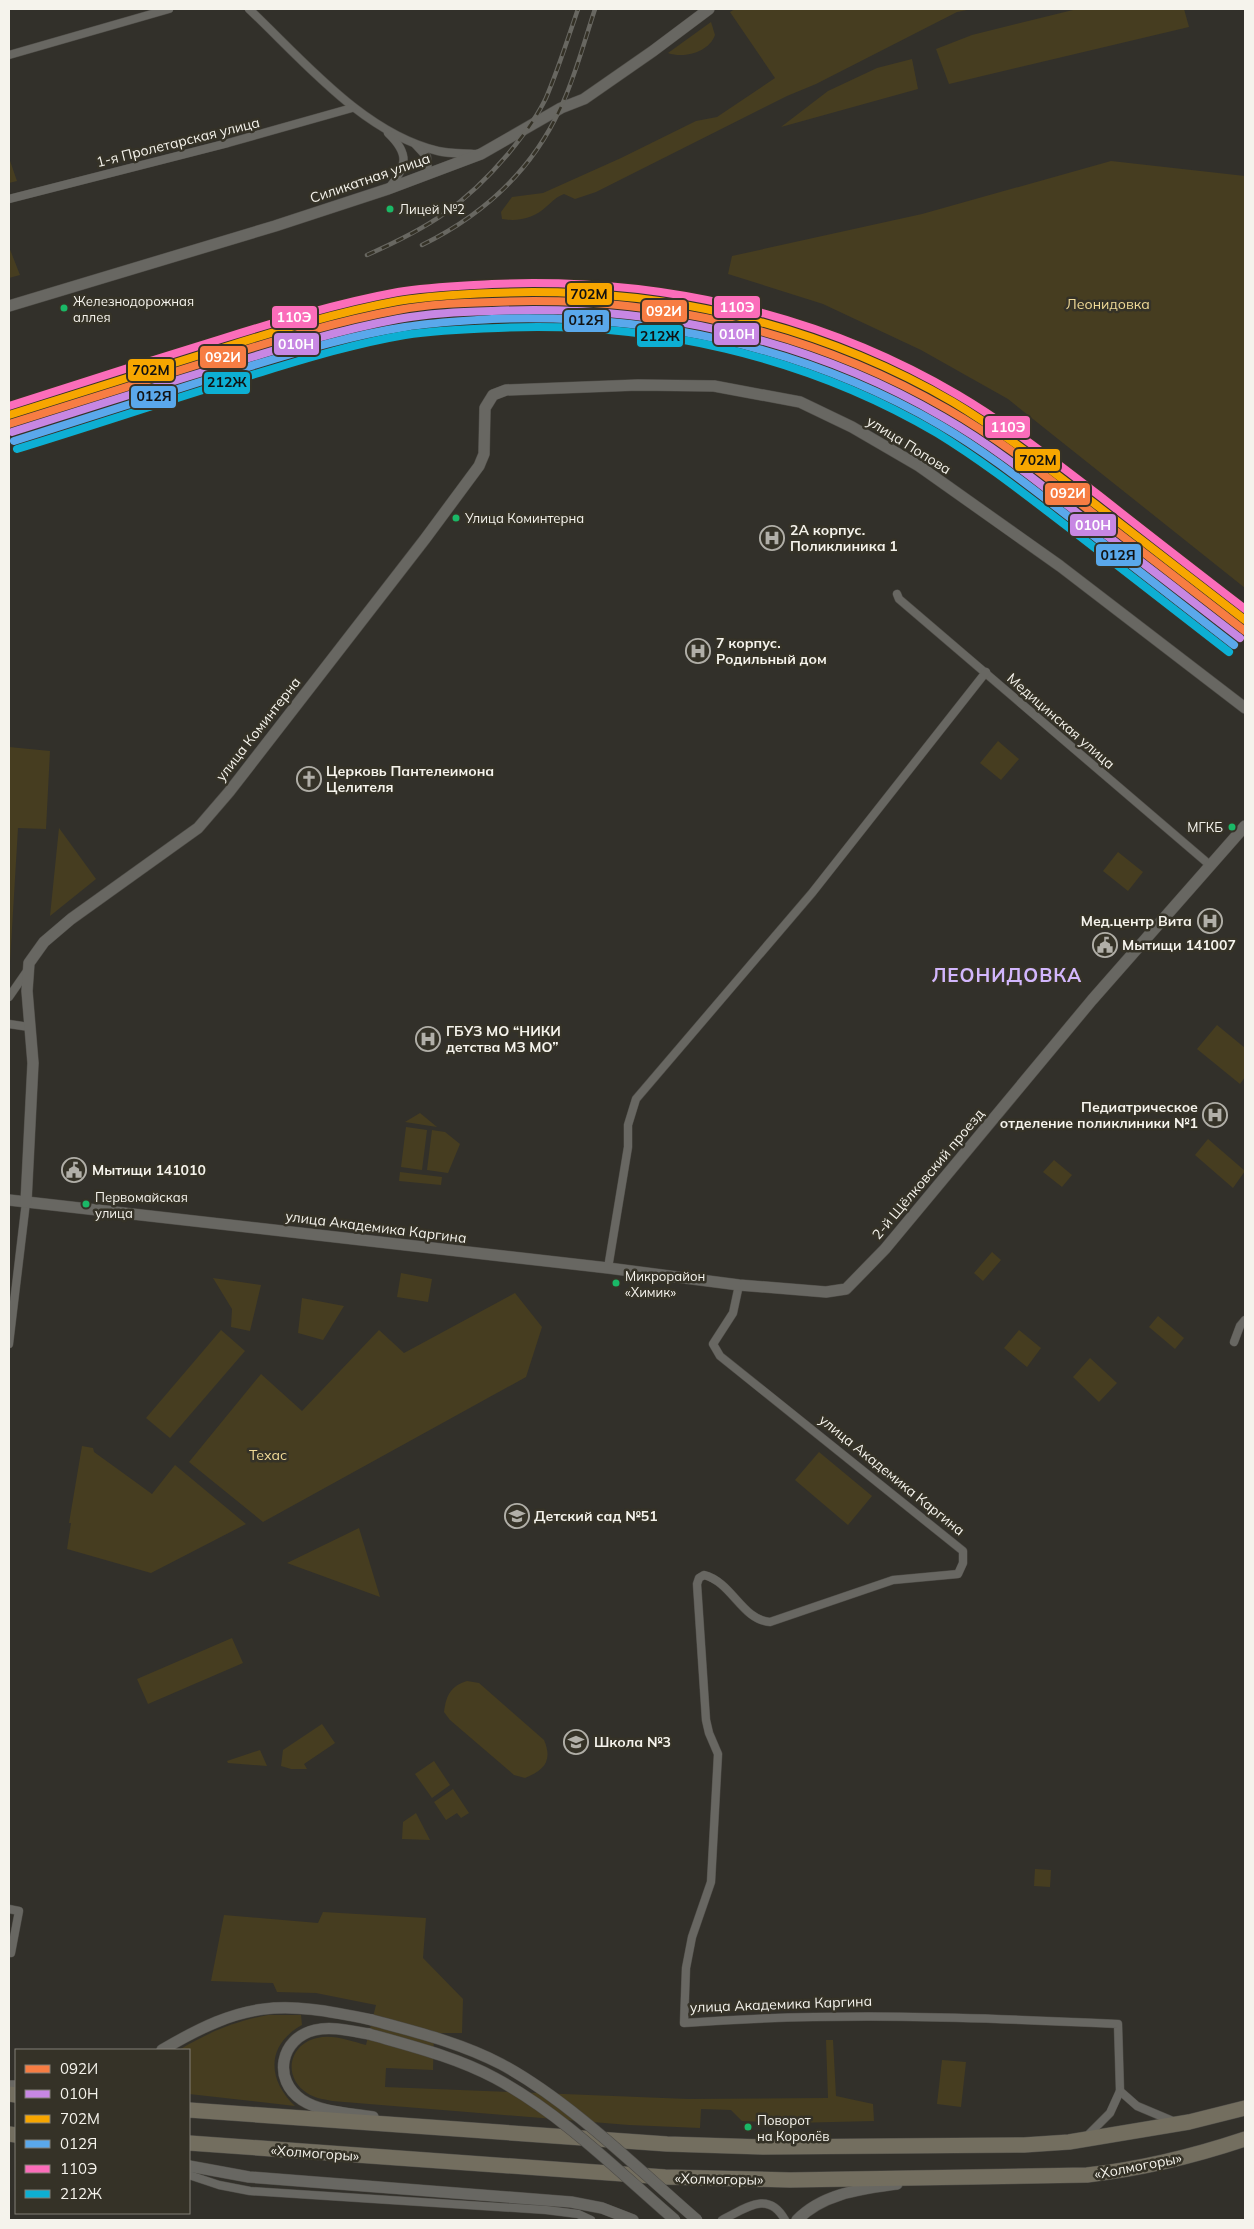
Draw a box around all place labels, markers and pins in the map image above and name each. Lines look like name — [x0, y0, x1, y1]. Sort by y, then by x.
place label: Лицей №2 — [399, 201, 465, 217]
marker: Лицей №2 — [385, 204, 395, 214]
place label: Железнодорожная аллея — [73, 293, 194, 325]
marker: Железнодорожная аллея — [59, 303, 69, 313]
place label: Улица Коминтерна — [464, 510, 584, 526]
marker: Улица Коминтерна — [451, 513, 461, 523]
place label: 2А корпус. Поликлиника 1 — [790, 521, 898, 555]
hospital icon: 2А корпус. Поликлиника 1 — [759, 525, 785, 551]
place label: 7 корпус. Родильный дом — [716, 634, 827, 668]
hospital icon: 7 корпус. Родильный дом — [685, 638, 711, 664]
place label: Церковь Пантелеимона Целителя — [326, 762, 494, 796]
church icon: Церковь Пантелеимона Целителя — [296, 766, 322, 792]
place label: МГКБ — [1187, 819, 1223, 835]
marker: МГКБ — [1227, 822, 1237, 832]
hospital icon: Мед.центр Вита — [1197, 908, 1223, 934]
place label: Мед.центр Вита — [1081, 912, 1192, 930]
public building icon: Мытищи 141007 — [1092, 932, 1118, 958]
place label: Мытищи 141007 — [1122, 936, 1236, 954]
place label: ГБУЗ МО “НИКИ детства МЗ МО” — [446, 1022, 561, 1056]
hospital icon: ГБУЗ МО “НИКИ детства МЗ МО” — [415, 1026, 441, 1052]
place label: Педиатрическое отделение поликлиники №1 — [1000, 1098, 1198, 1132]
hospital icon: Педиатрическое отделение поликлиники №1 — [1202, 1102, 1228, 1128]
public building icon: Мытищи 141010 — [61, 1157, 87, 1183]
place label: Мытищи 141010 — [92, 1161, 206, 1179]
place label: Первомайская улица — [95, 1189, 188, 1221]
marker: Первомайская улица — [81, 1199, 91, 1209]
place label: Микрорайон «Химик» — [625, 1268, 705, 1300]
marker: Микрорайон «Химик» — [611, 1278, 621, 1288]
school or university icon: Детский сад №51 — [504, 1503, 530, 1529]
place label: Детский сад №51 — [534, 1507, 658, 1525]
school or university icon: Школа №3 — [563, 1729, 589, 1755]
place label: Школа №3 — [594, 1733, 671, 1751]
place label: Поворот на Королёв — [757, 2112, 830, 2144]
marker: Поворот на Королёв — [743, 2122, 753, 2132]

